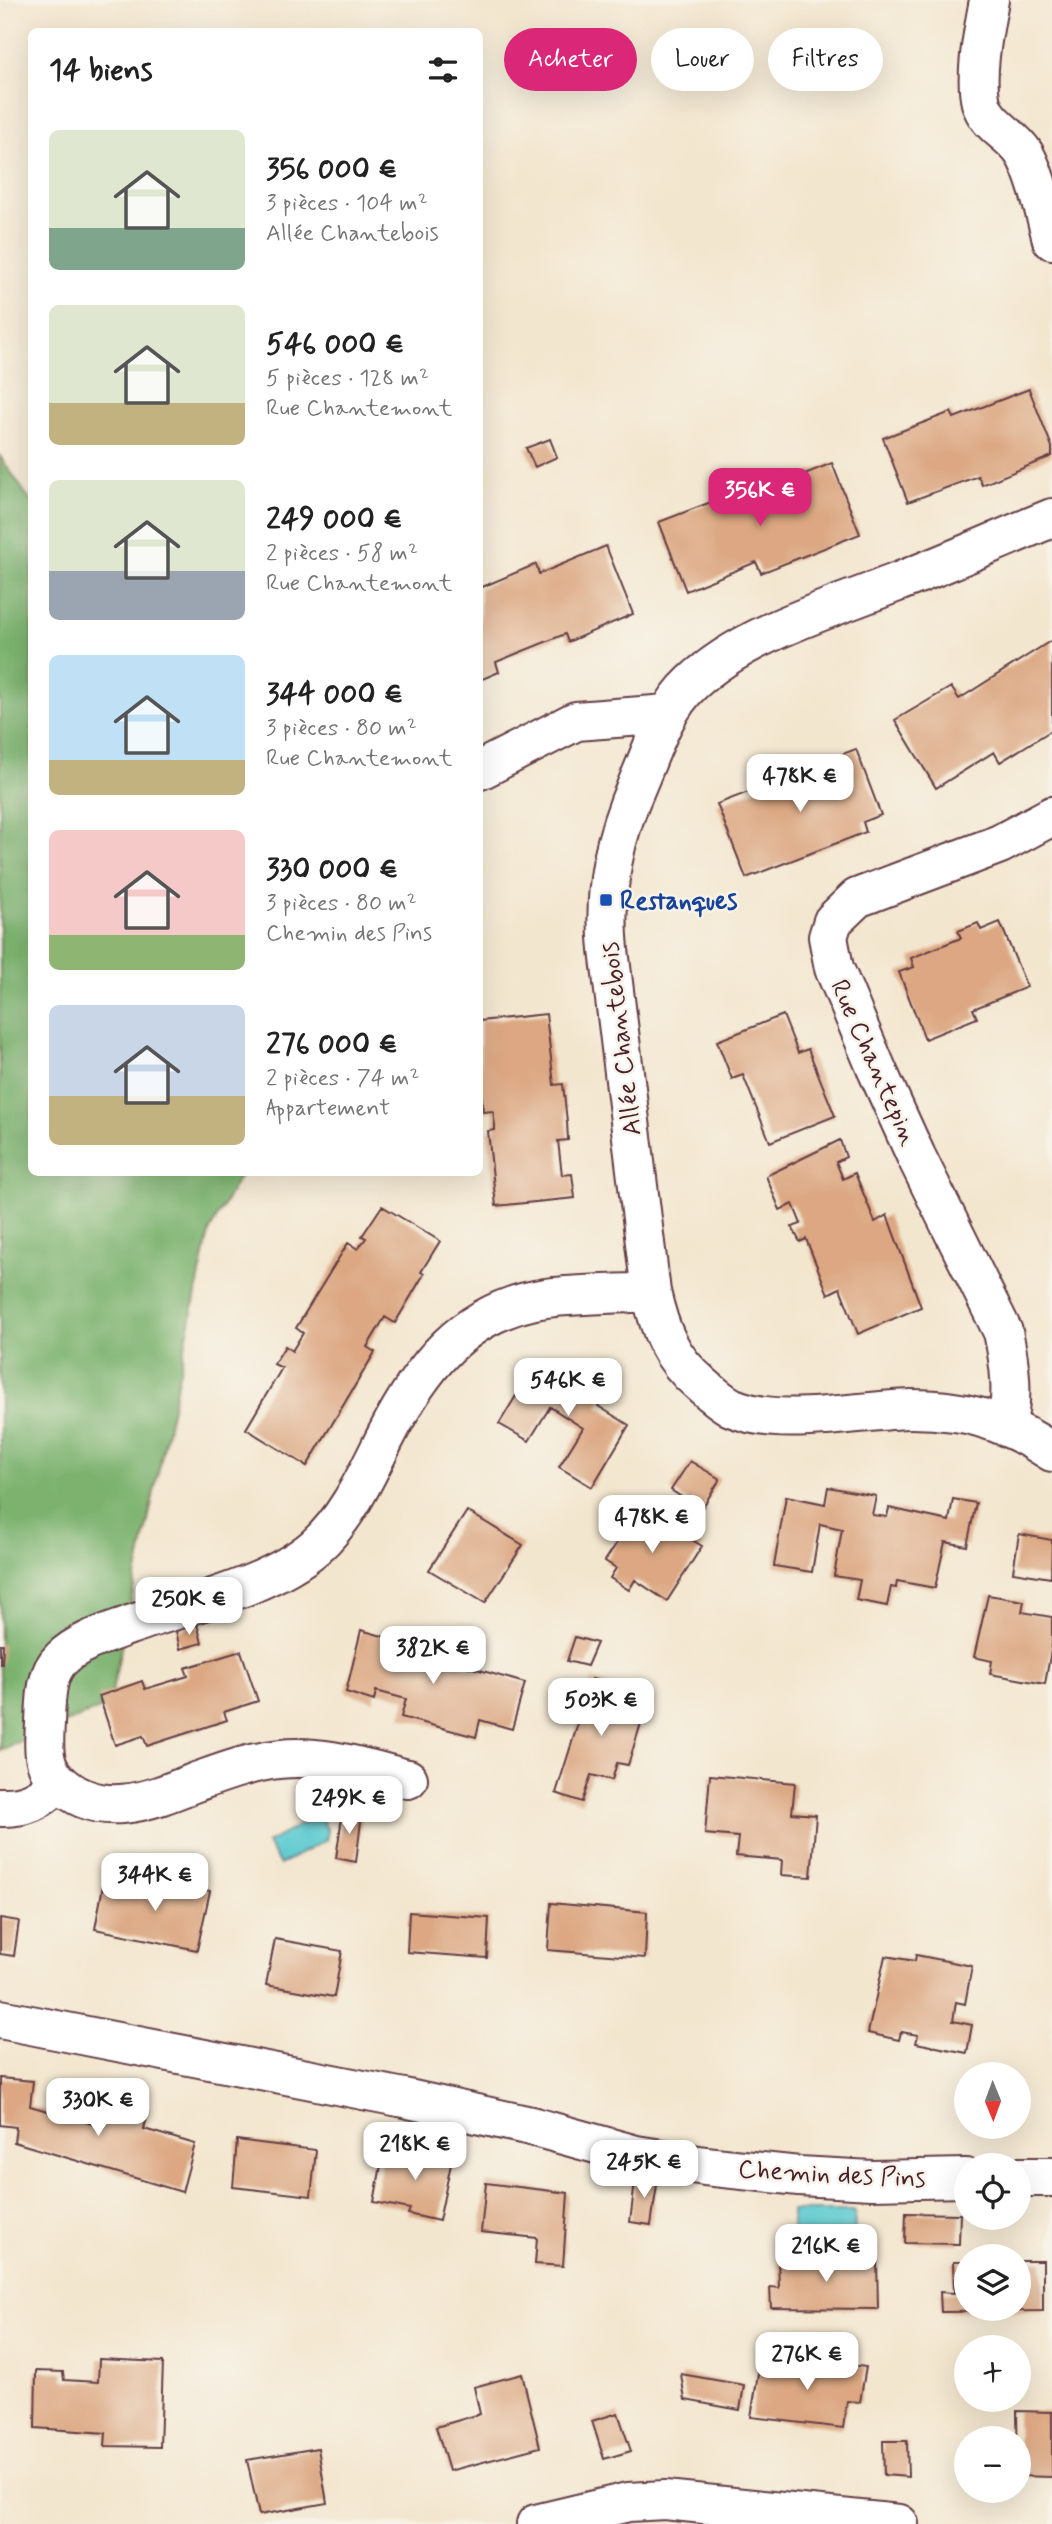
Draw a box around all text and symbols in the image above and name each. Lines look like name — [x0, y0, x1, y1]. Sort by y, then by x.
chip: Acheter — [504, 28, 637, 91]
chip: Louer — [651, 28, 754, 91]
chip: Filtres — [768, 28, 883, 91]
text: 14 biens — [49, 51, 153, 90]
icon: filters — [424, 51, 462, 89]
text: 356 000 € — [266, 150, 398, 189]
icon: home — [105, 158, 189, 242]
text: 3 pièces · 104 m² — [266, 189, 428, 219]
text: Allée Chantebois — [266, 219, 439, 249]
text: 546 000 € — [266, 325, 404, 364]
icon: home — [105, 333, 189, 417]
text: 5 pièces · 128 m² — [266, 364, 429, 394]
text: Rue Chantemont — [266, 394, 452, 424]
pin: 356K € — [703, 468, 817, 528]
text: 356K € — [724, 476, 796, 506]
text: 249 000 € — [266, 500, 403, 539]
icon: home — [105, 508, 189, 592]
text: 2 pièces · 58 m² — [266, 539, 418, 569]
text: Rue Chantemont — [266, 569, 452, 599]
text: 344 000 € — [266, 675, 403, 714]
icon: home — [105, 683, 189, 767]
text: 3 pièces · 80 m² — [266, 714, 417, 744]
text: Rue Chantemont — [266, 744, 452, 774]
pin: 478K € — [743, 754, 857, 814]
text: 478K € — [763, 762, 837, 792]
text: 330 000 € — [266, 850, 398, 889]
icon: home — [105, 858, 189, 942]
place label: Restanques — [620, 885, 738, 919]
text: 3 pièces · 80 m² — [266, 889, 417, 919]
marker: Restanques — [598, 892, 614, 908]
text: Chemin des Pins — [266, 919, 432, 949]
street label: Allée Chantebois — [593, 940, 651, 1138]
street label: Rue Chantepin — [821, 975, 925, 1151]
text: 276 000 € — [266, 1025, 398, 1064]
icon: home — [105, 1033, 189, 1117]
text: 2 pièces · 74 m² — [266, 1064, 419, 1094]
text: Appartement — [266, 1094, 390, 1124]
pin: 546K € — [511, 1358, 625, 1418]
text: 546K € — [530, 1366, 606, 1396]
pin: 478K € — [595, 1496, 709, 1555]
text: 478K € — [615, 1503, 689, 1533]
pin: 250K € — [132, 1578, 246, 1637]
text: 250K € — [152, 1585, 226, 1615]
pin: 382K € — [376, 1626, 490, 1686]
text: 382K € — [396, 1634, 470, 1664]
pin: 503K € — [544, 1678, 658, 1738]
text: 503K € — [564, 1686, 638, 1716]
pin: 249K € — [292, 1776, 406, 1836]
text: 249K € — [312, 1784, 386, 1814]
pin: 344K € — [98, 1854, 212, 1913]
text: 344K € — [117, 1861, 193, 1891]
north arrow — [954, 2062, 1031, 2138]
map controls — [954, 2062, 1031, 2503]
pin: 330K € — [41, 2078, 155, 2138]
text: 330K € — [62, 2086, 134, 2116]
pin: 218K € — [358, 2122, 472, 2182]
text: 218K € — [379, 2130, 451, 2160]
pin: 245K € — [587, 2140, 701, 2200]
text: 245K € — [606, 2148, 682, 2178]
street label: Chemin des Pins — [737, 2153, 927, 2197]
button: locate — [954, 2153, 1031, 2230]
pin: 216K € — [769, 2224, 883, 2284]
text: 216K € — [791, 2232, 861, 2262]
button: layers — [954, 2244, 1031, 2321]
pin: 276K € — [750, 2332, 864, 2392]
button: + — [954, 2335, 1031, 2412]
text: 276K € — [771, 2340, 843, 2370]
button: − — [954, 2426, 1031, 2503]

